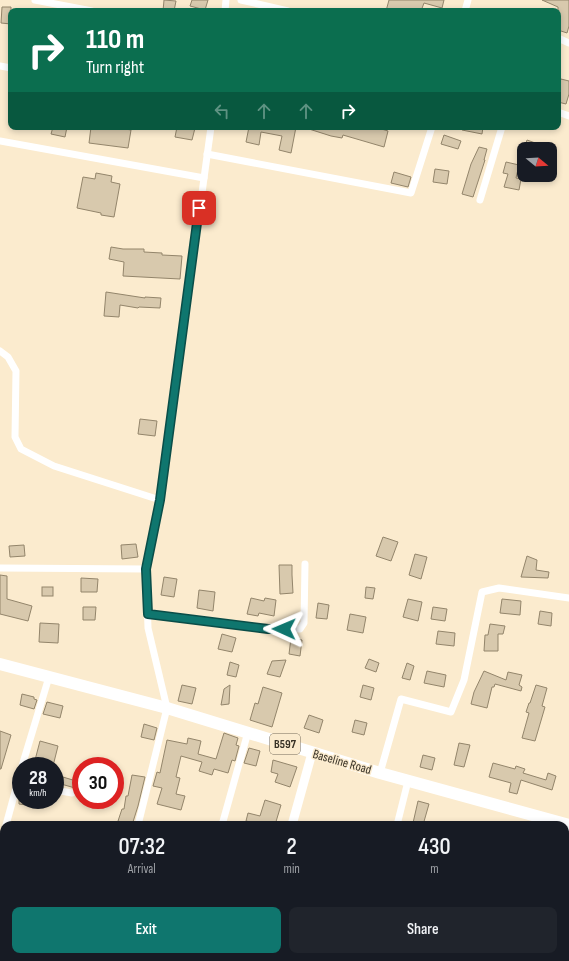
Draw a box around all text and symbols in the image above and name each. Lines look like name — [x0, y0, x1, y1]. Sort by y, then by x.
text: 110 m — [86, 23, 144, 56]
icon: right — [20, 24, 72, 76]
text: Turn right — [86, 57, 144, 78]
icon: left — [211, 100, 233, 122]
icon: ahead — [253, 100, 275, 122]
icon: ahead — [295, 100, 317, 122]
icon: right — [337, 100, 359, 122]
north arrow — [517, 142, 557, 182]
map controls — [517, 142, 557, 182]
pin — [182, 191, 216, 225]
icon: arrive — [188, 197, 210, 219]
position arrow — [263, 608, 305, 650]
road number: B597 — [270, 734, 300, 754]
street label: Baseline Road — [311, 746, 373, 778]
speed limit sign: 30 — [72, 757, 124, 809]
text: 28 — [29, 766, 47, 790]
text: km/h — [29, 787, 47, 799]
text: 07:32 — [118, 832, 165, 861]
text: 2 — [287, 832, 297, 861]
text: 430 — [418, 832, 451, 861]
text: Arrival — [128, 861, 156, 877]
text: min — [284, 861, 300, 877]
text: m — [430, 861, 439, 877]
button: Exit — [12, 907, 281, 953]
button: Share — [289, 907, 557, 953]

